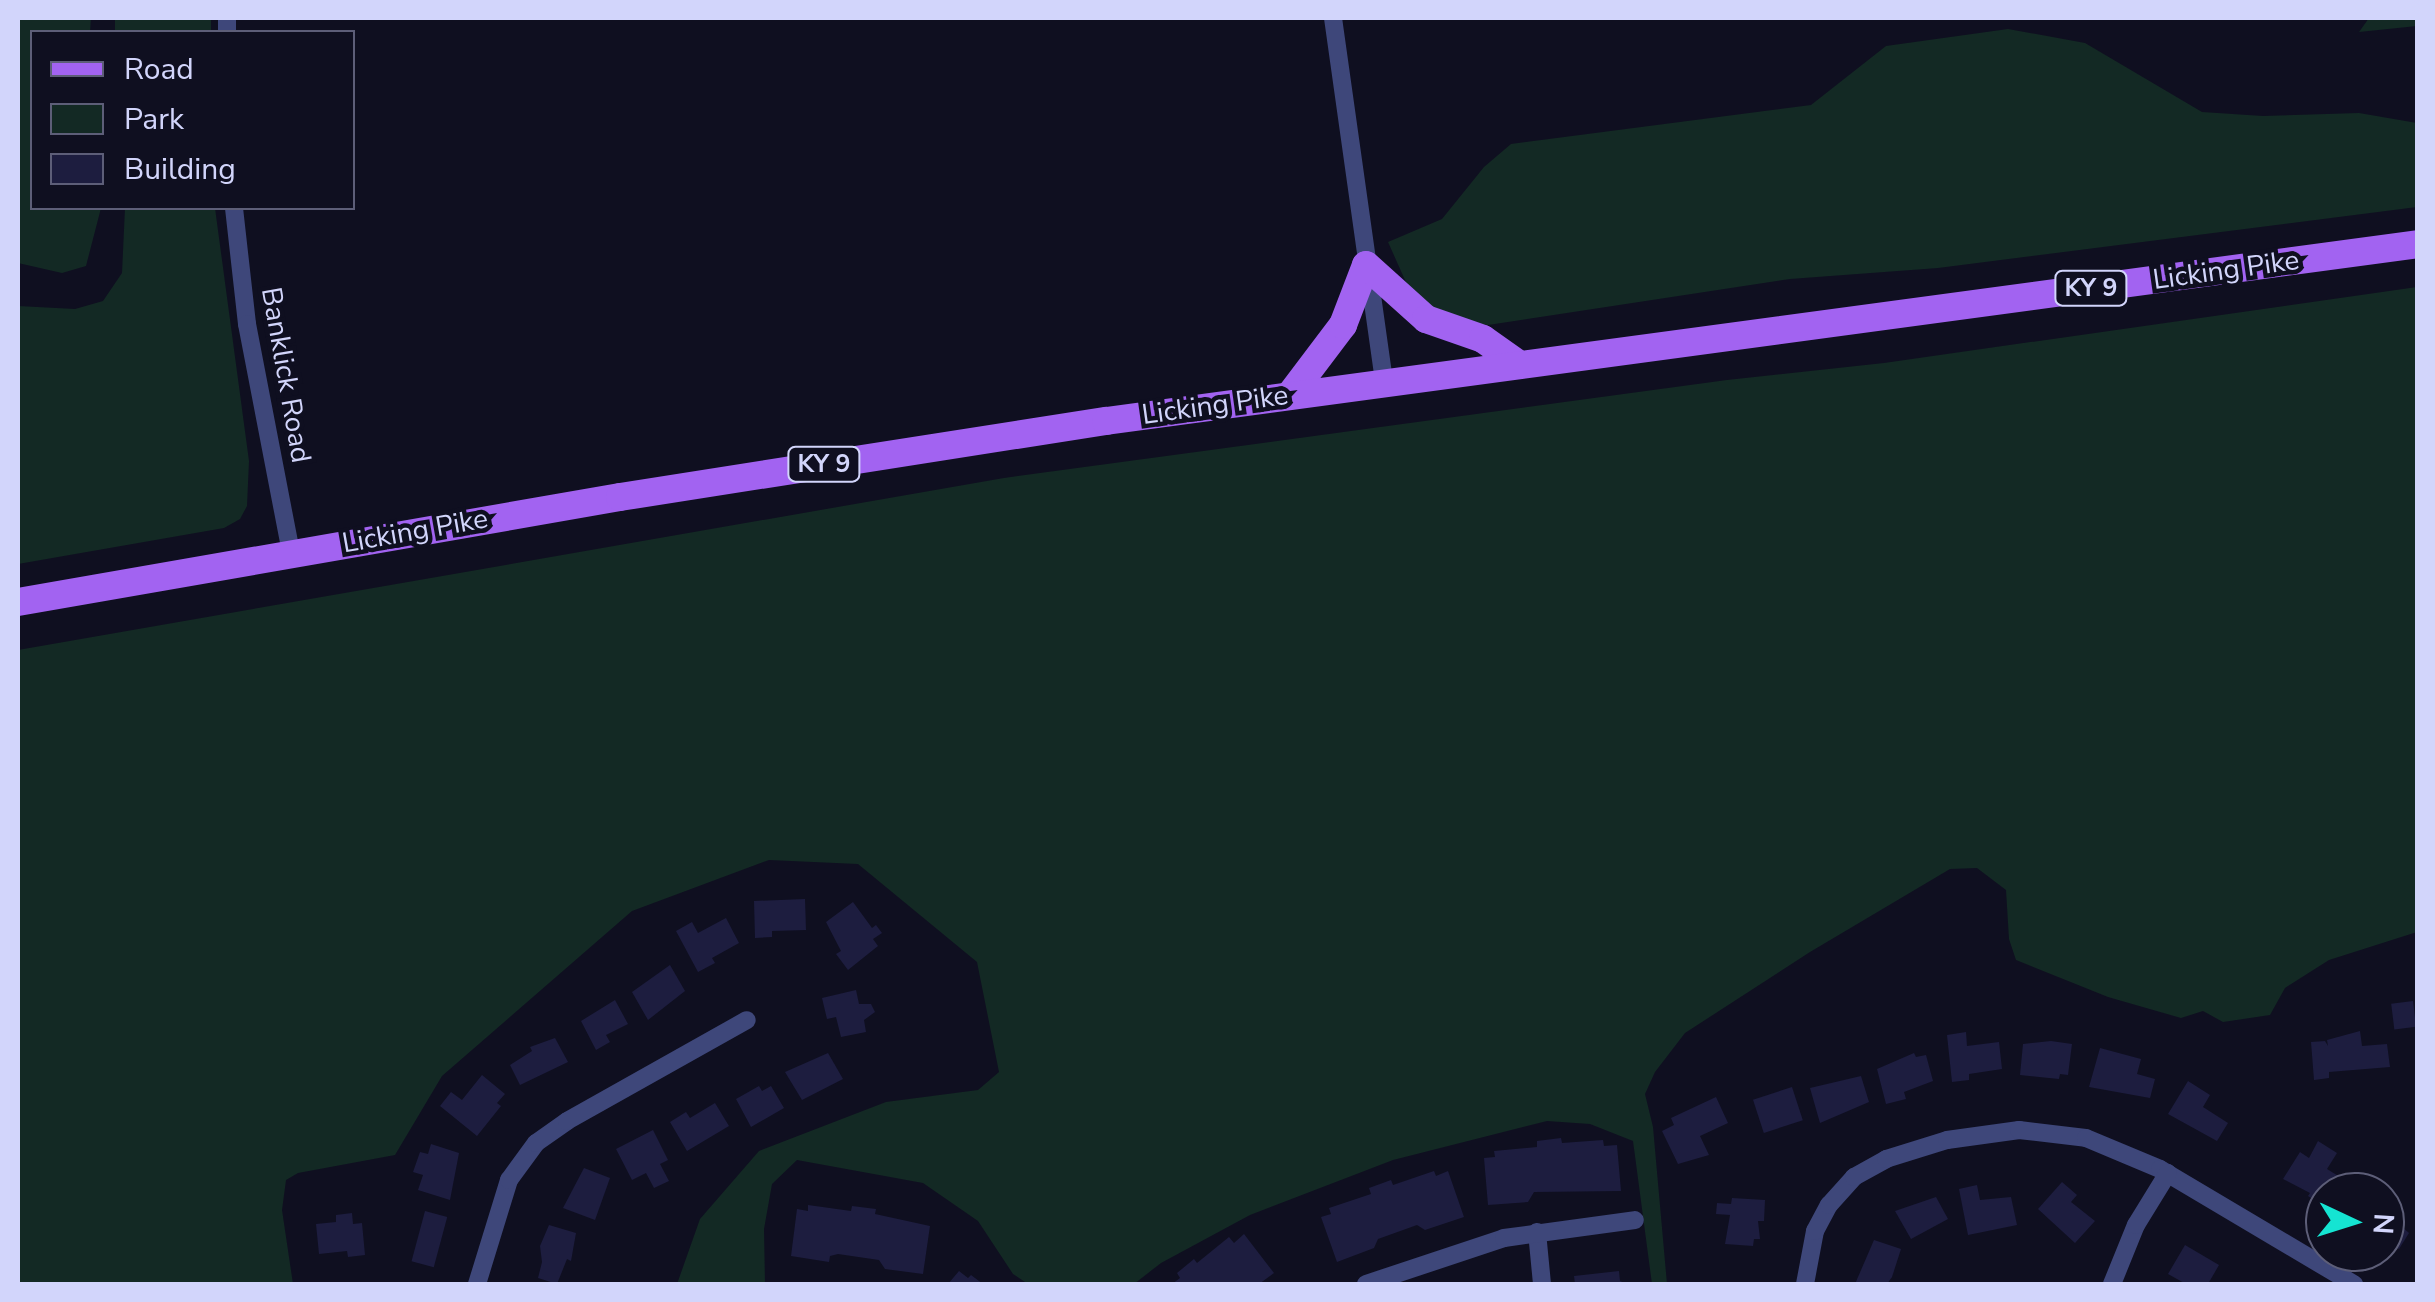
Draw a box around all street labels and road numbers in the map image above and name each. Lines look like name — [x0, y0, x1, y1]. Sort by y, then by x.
street label: Licking Pike — [2151, 243, 2301, 297]
road number: KY 9 — [2054, 268, 2128, 308]
street label: Banklick Road — [254, 285, 318, 465]
street label: Licking Pike — [1140, 378, 1290, 432]
road number: KY 9 — [786, 444, 862, 484]
street label: Licking Pike — [339, 502, 491, 560]

